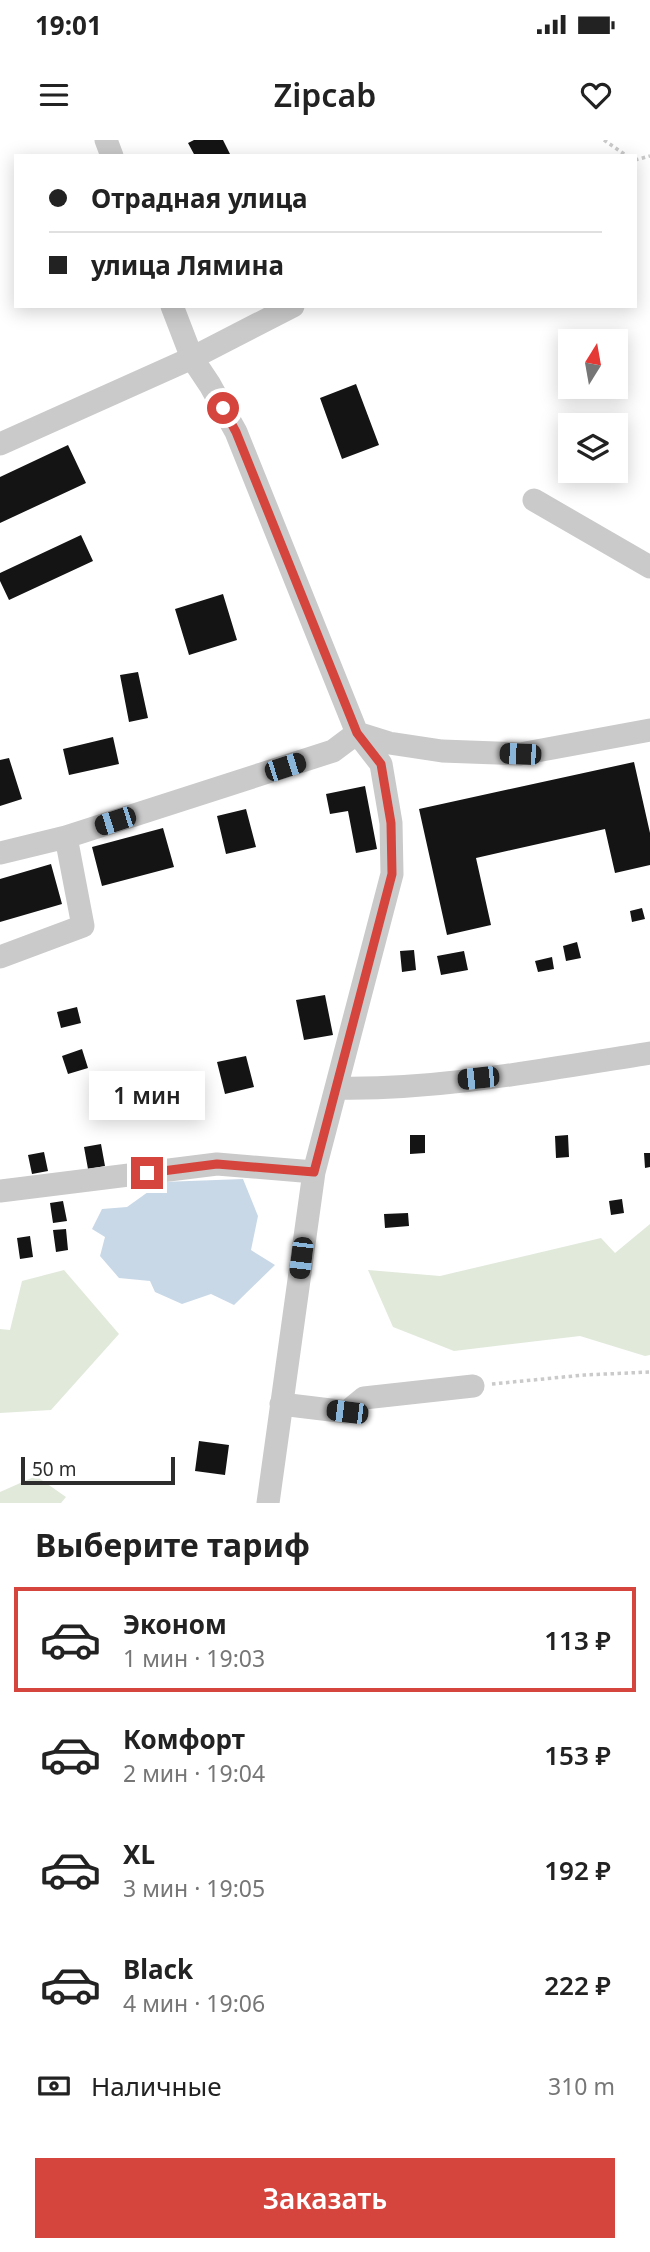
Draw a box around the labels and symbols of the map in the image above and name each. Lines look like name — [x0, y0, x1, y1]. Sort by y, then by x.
north arrow — [558, 329, 628, 399]
route start — [207, 392, 239, 424]
car — [499, 743, 542, 765]
car — [262, 751, 309, 783]
car — [92, 805, 139, 837]
car — [457, 1065, 500, 1091]
callout: 1 мин — [89, 1072, 205, 1121]
route end — [131, 1157, 163, 1189]
car — [289, 1236, 314, 1280]
car — [325, 1399, 370, 1425]
scale bar — [21, 1454, 175, 1486]

